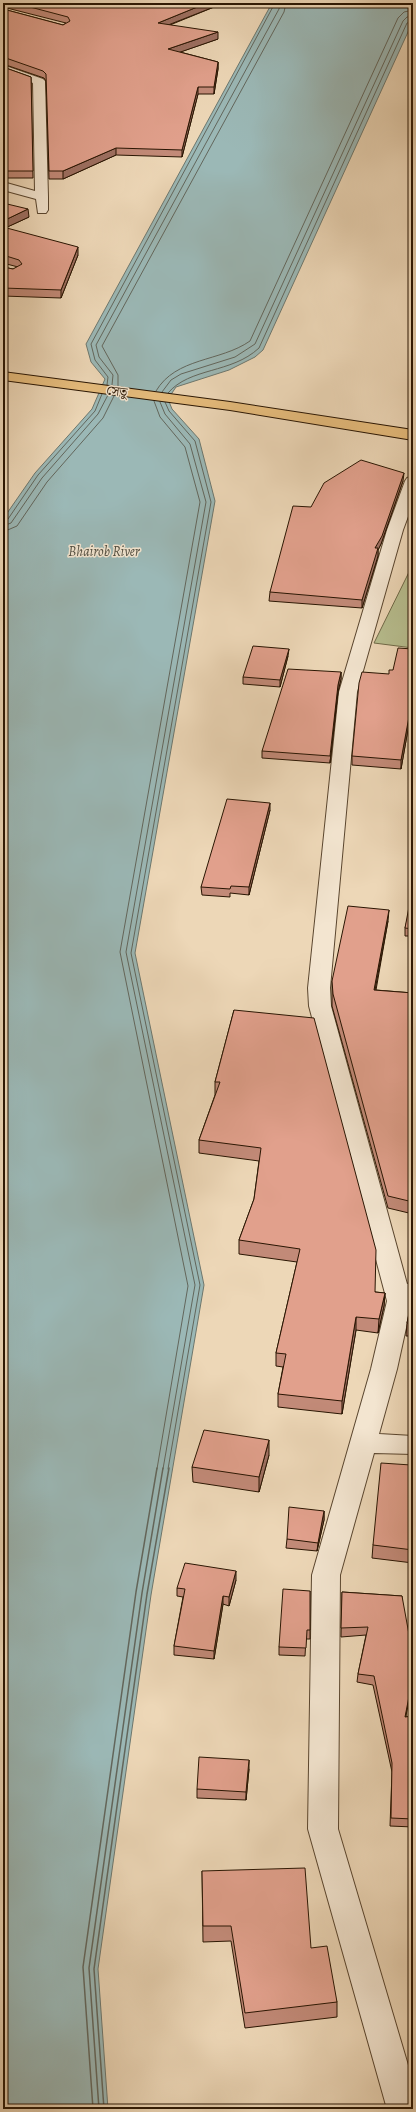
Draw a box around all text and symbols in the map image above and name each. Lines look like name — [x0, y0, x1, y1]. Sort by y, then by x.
street label: সেতু — [106, 381, 129, 401]
water label: Bhairob River — [68, 542, 141, 561]

